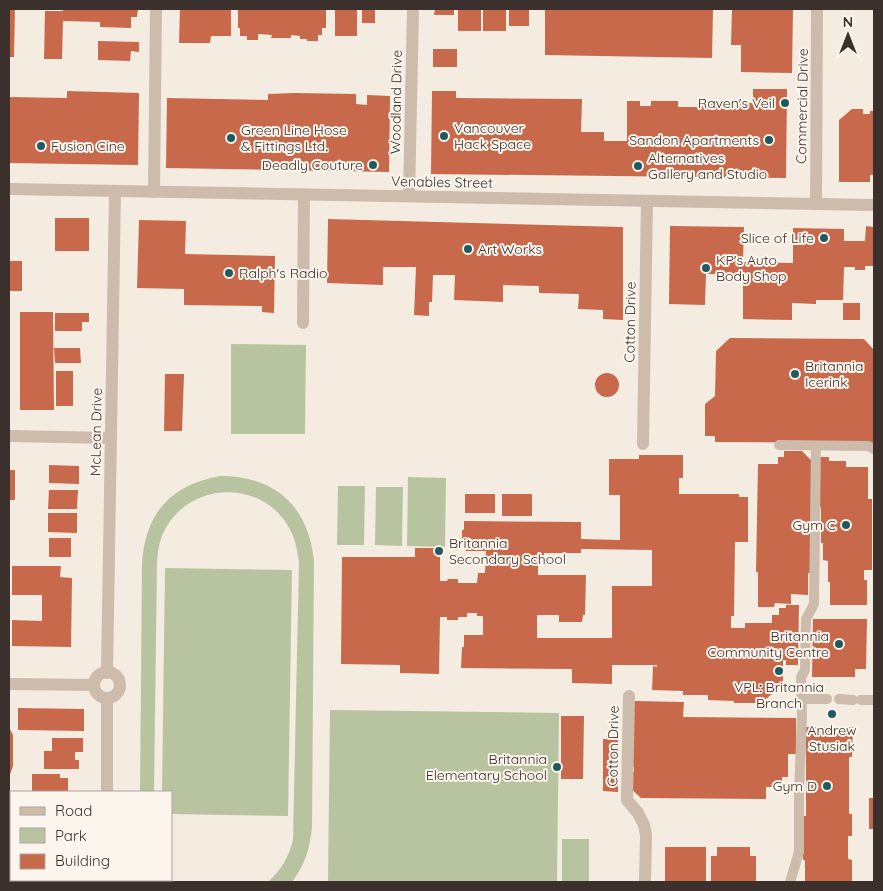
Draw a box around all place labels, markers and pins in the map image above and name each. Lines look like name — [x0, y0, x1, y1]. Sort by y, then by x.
place label: Raven's Veil — [698, 94, 775, 112]
marker: Raven's Veil — [779, 97, 791, 109]
place label: Vancouver Hack Space — [454, 119, 531, 153]
place label: Green Line Hose & Fittings Ltd. — [241, 121, 347, 155]
marker: Vancouver Hack Space — [438, 130, 450, 142]
place label: Sandon Apartments — [629, 131, 759, 149]
marker: Green Line Hose & Fittings Ltd. — [225, 132, 237, 144]
marker: Sandon Apartments — [763, 134, 775, 146]
place label: Fusion Cine — [51, 137, 125, 155]
marker: Fusion Cine — [35, 140, 47, 152]
place label: Alternatives Gallery and Studio — [648, 149, 767, 183]
place label: Deadly Couture — [262, 156, 363, 174]
marker: Deadly Couture — [367, 159, 379, 171]
marker: Alternatives Gallery and Studio — [632, 160, 644, 172]
place label: Slice of Life — [741, 229, 814, 247]
marker: Slice of Life — [818, 232, 830, 244]
place label: Art Works — [478, 240, 542, 258]
marker: Art Works — [462, 243, 474, 255]
place label: KP's Auto Body Shop — [716, 251, 787, 285]
marker: KP's Auto Body Shop — [700, 262, 712, 274]
place label: Ralph's Radio — [239, 264, 328, 282]
marker: Ralph's Radio — [223, 267, 235, 279]
place label: Britannia Icerink — [805, 357, 863, 391]
marker: Britannia Icerink — [789, 368, 801, 380]
place label: Gym C — [793, 516, 836, 534]
marker: Gym C — [840, 519, 852, 531]
place label: Britannia Secondary School — [449, 534, 566, 568]
marker: Britannia Secondary School — [433, 545, 445, 557]
place label: Britannia Community Centre — [707, 627, 829, 661]
marker: Britannia Community Centre — [833, 638, 845, 650]
marker: VPL: Britannia Branch — [773, 665, 785, 677]
place label: VPL: Britannia Branch — [734, 678, 824, 712]
marker: Andrew Stusiak — [826, 708, 838, 720]
place label: Andrew Stusiak — [807, 721, 857, 755]
place label: Britannia Elementary School — [426, 750, 547, 784]
marker: Britannia Elementary School — [551, 761, 563, 773]
place label: Gym D — [773, 777, 817, 795]
marker: Gym D — [821, 780, 833, 792]

